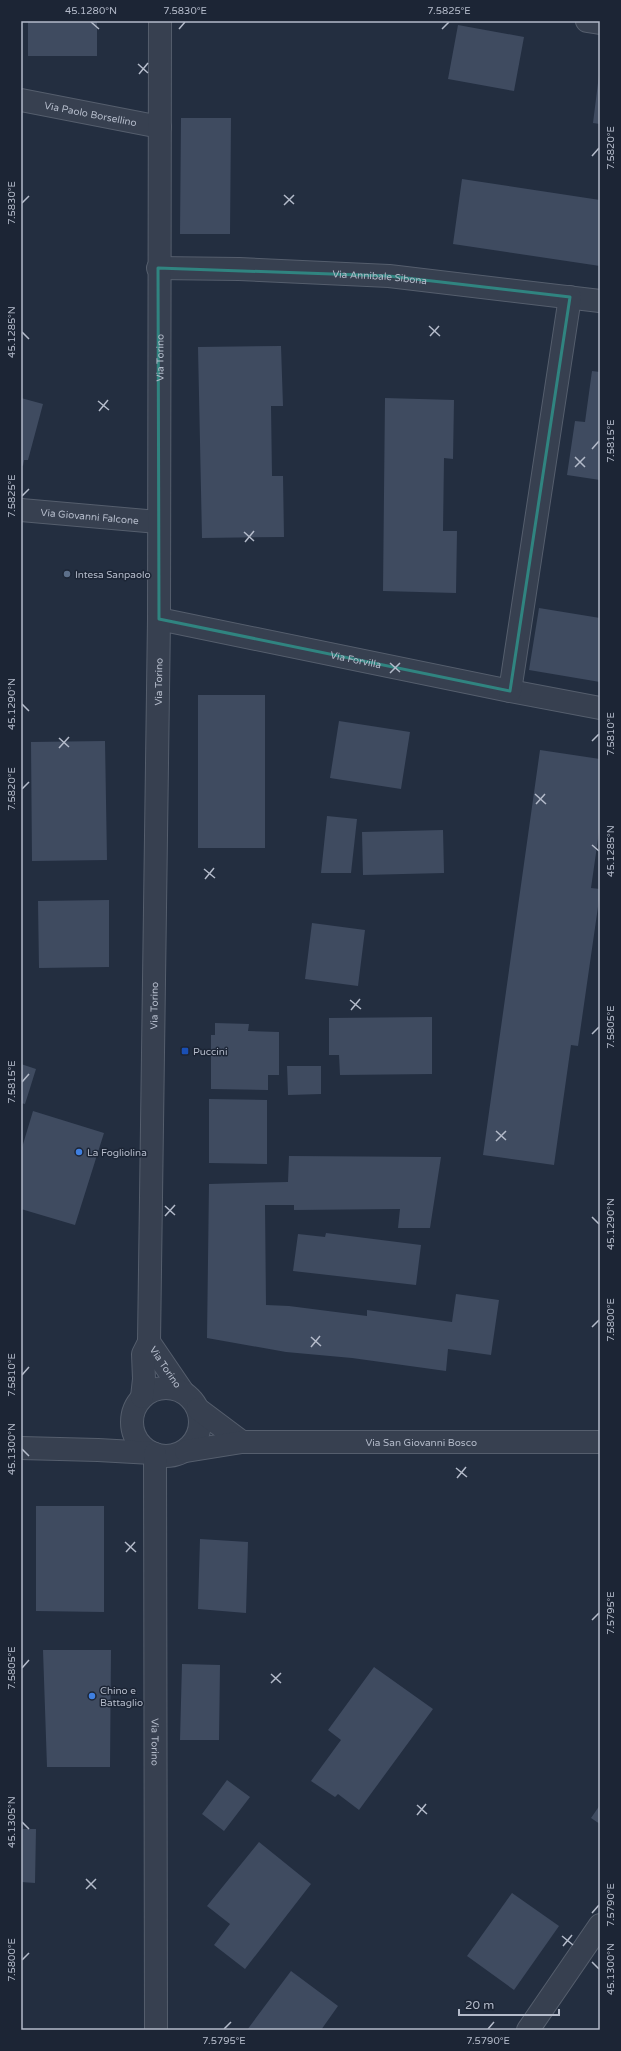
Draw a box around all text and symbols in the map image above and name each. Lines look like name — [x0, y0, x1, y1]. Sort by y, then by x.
text: 45.1280°N — [65, 5, 117, 17]
text: 7.5830°E — [163, 5, 207, 17]
text: 7.5825°E — [427, 5, 471, 17]
street label: Via Paolo Borsellino — [43, 100, 138, 129]
text: 7.5820°E — [605, 126, 617, 170]
text: 7.5830°E — [6, 181, 18, 225]
street label: Via Annibale Sibona — [332, 268, 428, 287]
text: 45.1285°N — [6, 306, 18, 358]
street label: Via Torino — [154, 334, 166, 381]
text: 7.5815°E — [605, 419, 617, 463]
text: 7.5825°E — [6, 474, 18, 518]
street label: Via Giovanni Falcone — [40, 507, 140, 527]
marker: Intesa Sanpaolo — [62, 569, 72, 579]
place label: Intesa Sanpaolo — [75, 569, 151, 581]
street label: Via Forvilla — [329, 649, 382, 671]
street label: Via Torino — [153, 658, 165, 706]
text: 45.1290°N — [6, 678, 18, 730]
text: 7.5810°E — [605, 712, 617, 756]
text: 7.5820°E — [6, 767, 18, 811]
text: 45.1285°N — [605, 825, 617, 877]
street label: Via Torino — [148, 982, 161, 1030]
text: 7.5805°E — [605, 1005, 617, 1049]
marker: Puccini — [180, 1046, 190, 1056]
place label: Puccini — [193, 1046, 227, 1058]
text: 7.5815°E — [6, 1060, 18, 1104]
marker: La Fogliolina — [74, 1147, 84, 1157]
place label: La Fogliolina — [87, 1147, 147, 1159]
text: 45.1290°N — [605, 1198, 617, 1250]
text: 7.5800°E — [605, 1298, 617, 1342]
street label: Via Torino — [147, 1344, 183, 1390]
text: 7.5810°E — [6, 1353, 18, 1397]
text: 45.1300°N — [6, 1423, 18, 1475]
street label: Via San Giovanni Bosco — [366, 1437, 477, 1449]
text: 7.5795°E — [605, 1591, 617, 1635]
text: 7.5805°E — [6, 1646, 18, 1690]
place label: Chino e Battaglio — [100, 1685, 143, 1709]
marker: Chino e Battaglio — [87, 1691, 97, 1701]
street label: Via Torino — [148, 1718, 161, 1766]
text: 45.1305°N — [6, 1796, 18, 1848]
text: 7.5790°E — [605, 1883, 617, 1927]
text: 7.5800°E — [6, 1938, 18, 1982]
text: 45.1300°N — [605, 1943, 617, 1995]
scale bar — [459, 1991, 559, 2017]
text: 20 m — [465, 1998, 494, 2012]
text: 7.5795°E — [202, 2035, 246, 2047]
text: 7.5790°E — [466, 2035, 510, 2047]

